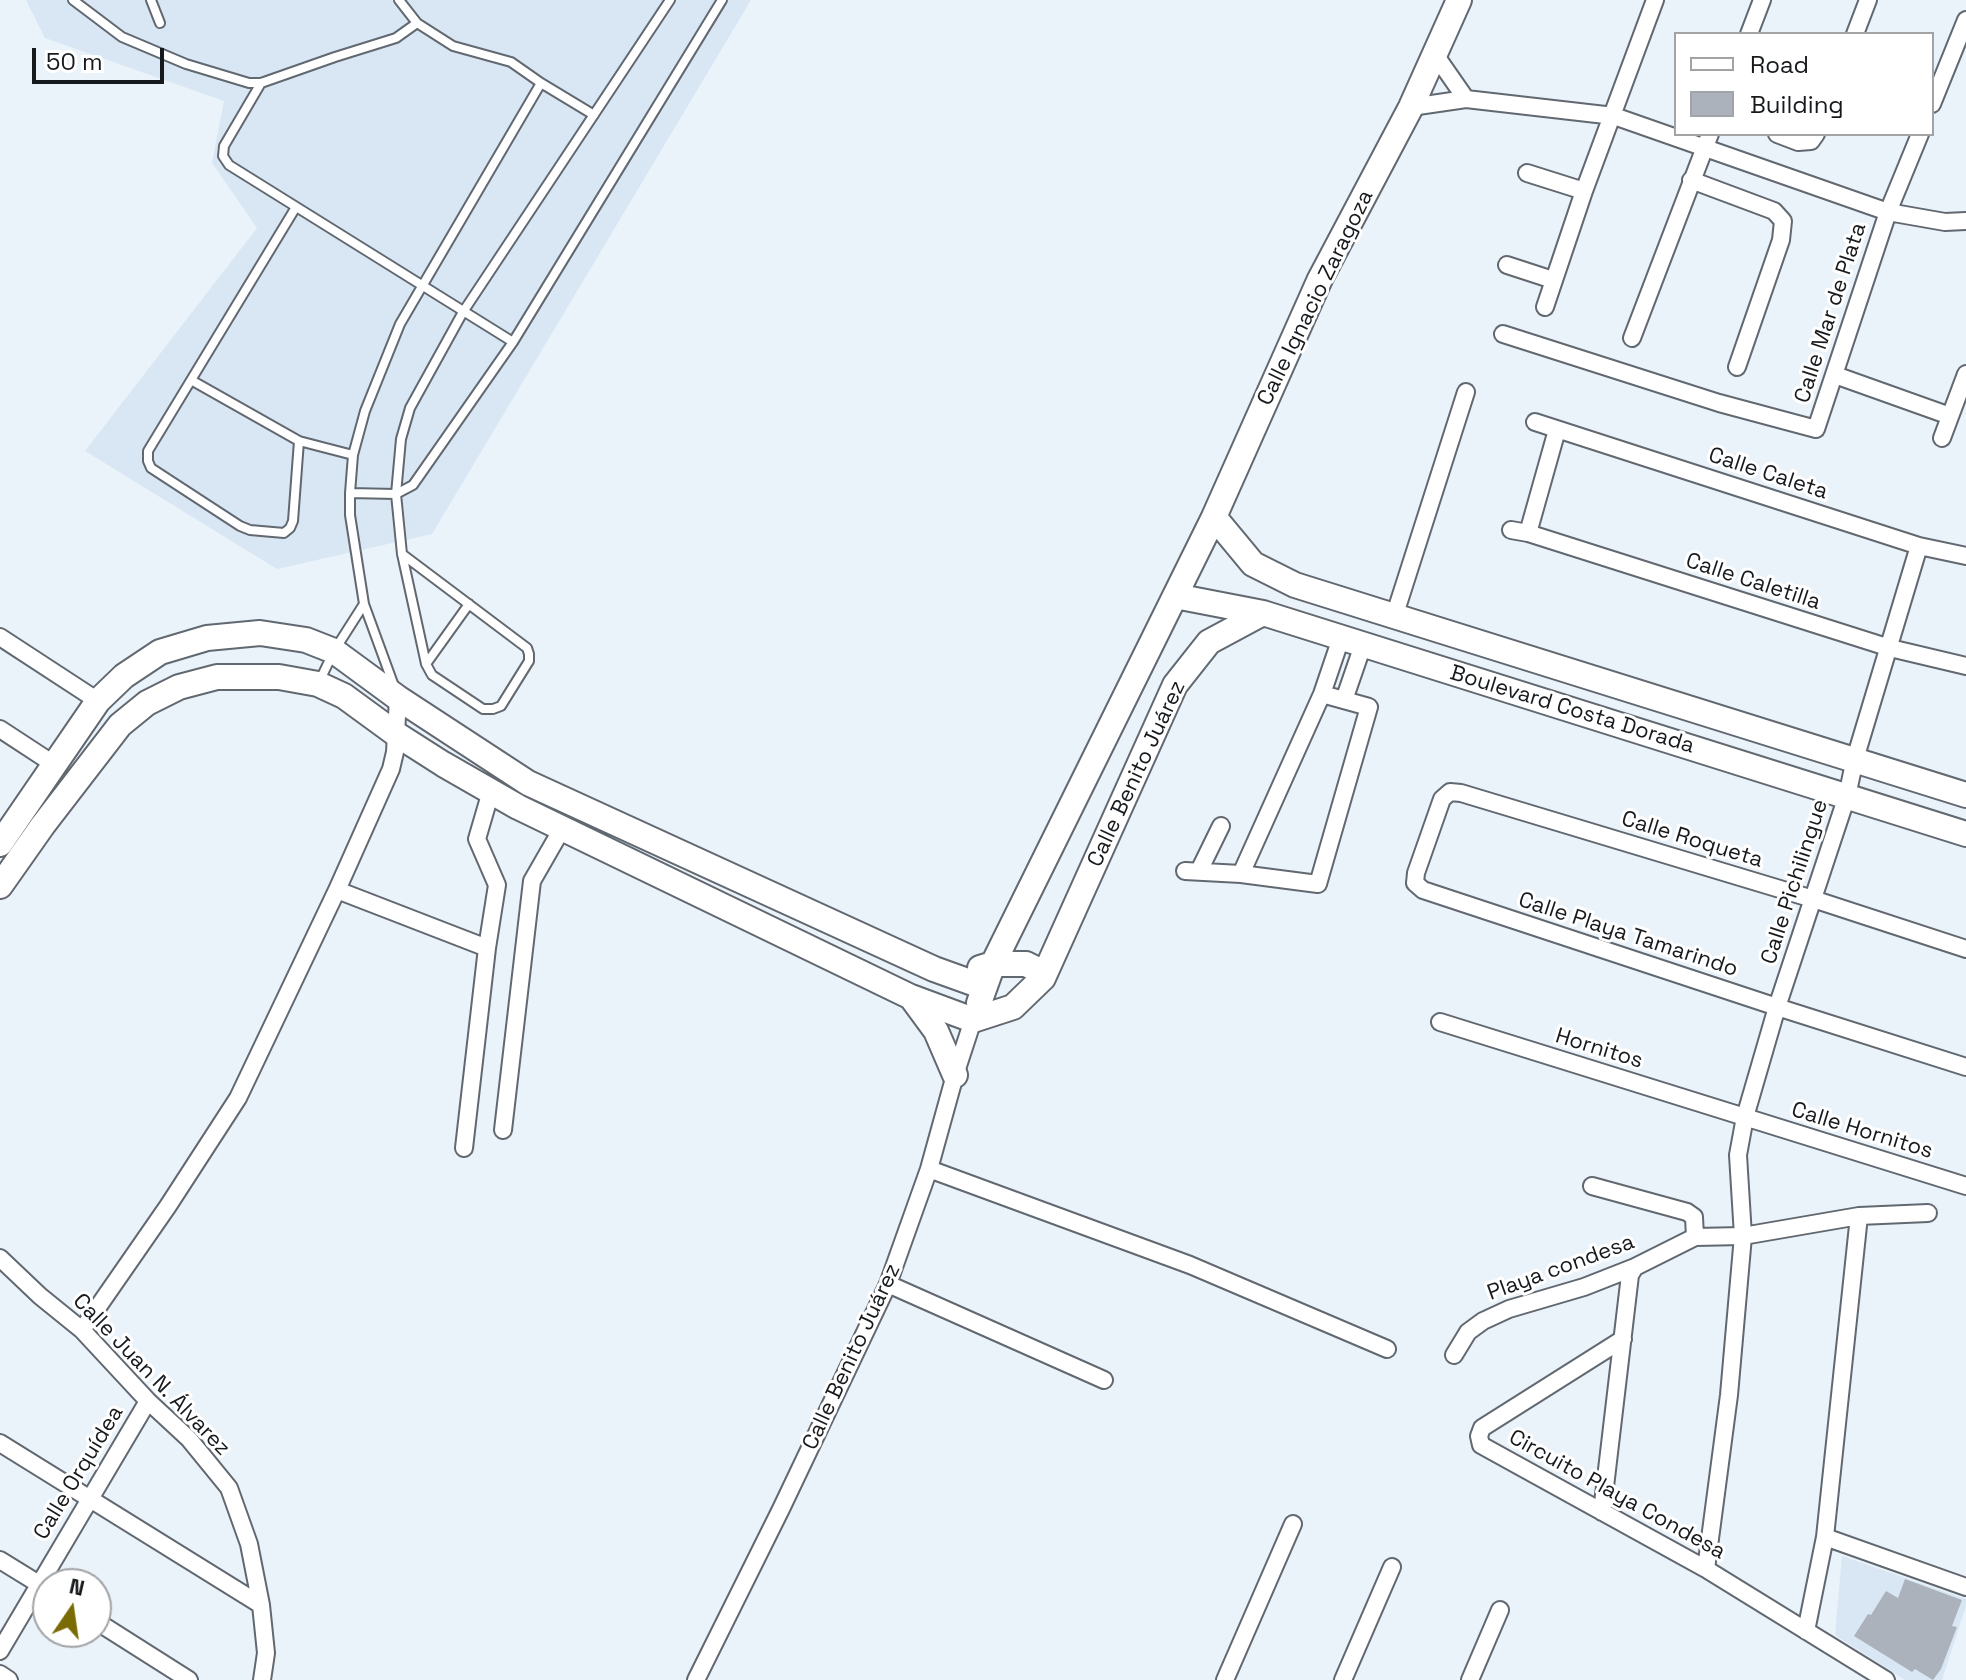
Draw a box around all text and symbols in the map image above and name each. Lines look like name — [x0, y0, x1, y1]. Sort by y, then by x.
scale bar — [36, 32, 168, 82]
legend — [1674, 32, 1934, 136]
text: 50 m — [46, 46, 103, 77]
text: Road — [1750, 49, 1809, 80]
text: Building — [1750, 89, 1844, 120]
street label: Calle Ignacio Zaragoza — [1252, 186, 1380, 410]
street label: Calle Mar de Plata — [1789, 220, 1873, 406]
street label: Calle Caleta — [1705, 442, 1831, 506]
street label: Calle Caletilla — [1682, 548, 1824, 616]
street label: Boulevard Costa Dorada — [1447, 660, 1697, 760]
street label: Calle Benito Juárez — [1082, 677, 1192, 871]
street label: Calle Pichilingue — [1756, 796, 1834, 968]
street label: Calle Roqueta — [1618, 806, 1766, 874]
street label: Calle Playa Tamarindo — [1515, 887, 1741, 983]
street label: Hornitos — [1552, 1023, 1646, 1075]
street label: Calle Hornitos — [1788, 1097, 1936, 1165]
street label: Playa condesa — [1484, 1229, 1638, 1307]
street label: Calle Benito Juárez — [797, 1260, 907, 1454]
street label: Calle Juan N. Álvarez — [67, 1288, 235, 1462]
street label: Calle Orquídea — [29, 1401, 129, 1545]
street label: Circuito Playa Condesa — [1504, 1424, 1730, 1566]
north arrow — [32, 1568, 112, 1648]
text: N — [67, 1571, 87, 1602]

